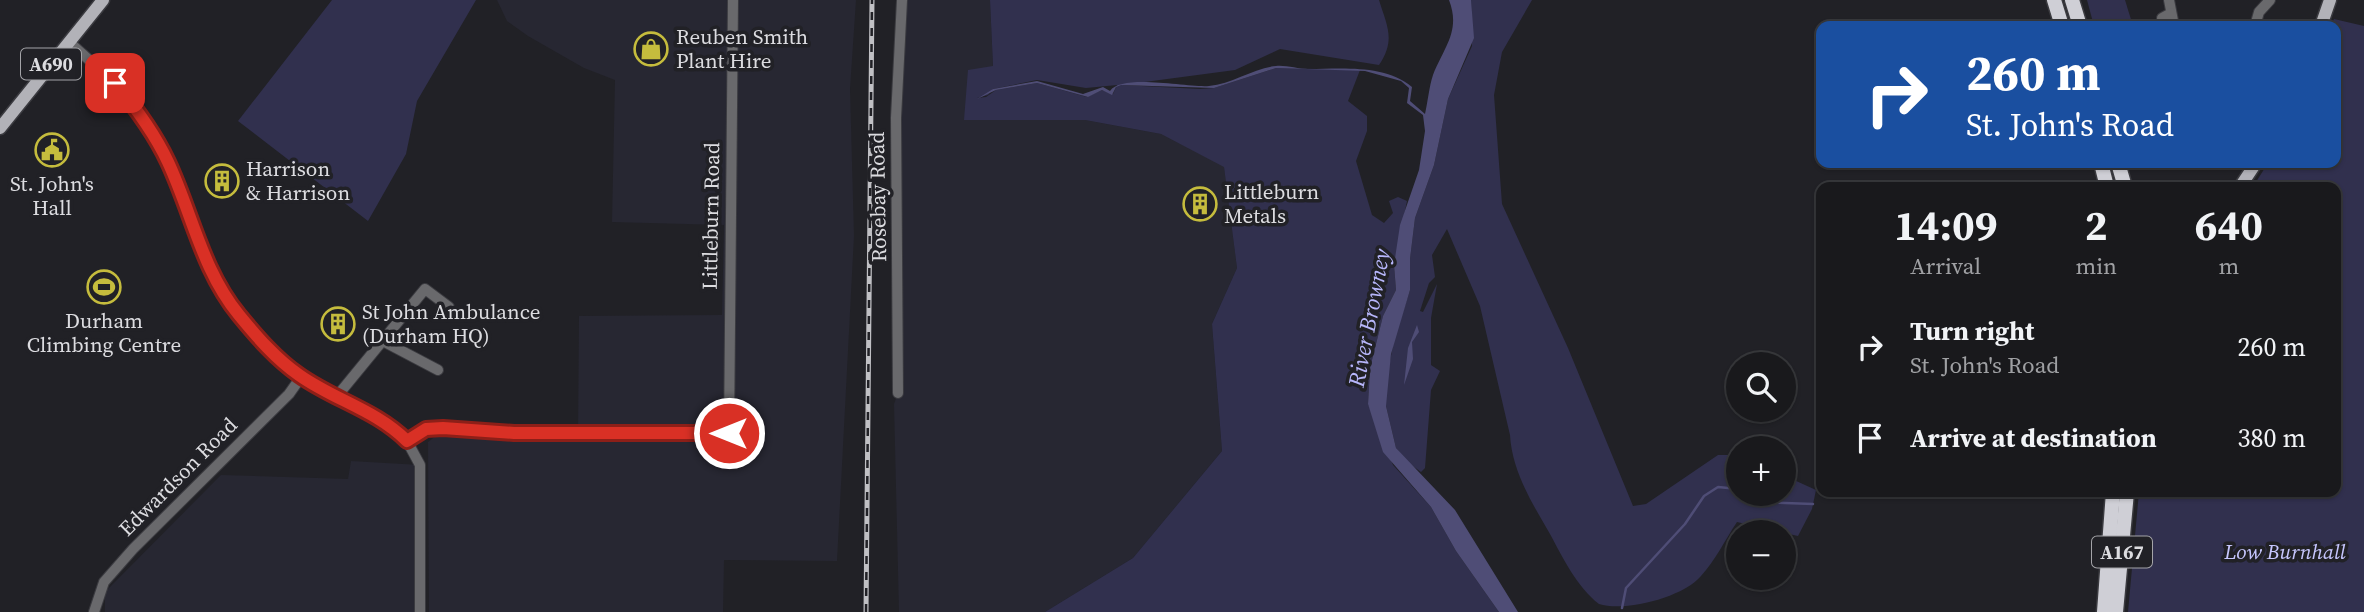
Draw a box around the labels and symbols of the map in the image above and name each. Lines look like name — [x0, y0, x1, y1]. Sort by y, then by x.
place label: Reuben Smith Plant Hire — [676, 22, 808, 75]
shop icon: Reuben Smith Plant Hire — [632, 30, 670, 68]
road number: A690 — [21, 48, 81, 80]
pin — [85, 53, 145, 113]
public building icon: St. John's Hall — [33, 131, 71, 169]
street label: Rosebay Road — [862, 131, 893, 262]
street label: Littleburn Road — [695, 142, 726, 290]
place label: Harrison & Harrison — [246, 154, 350, 207]
building icon: Harrison & Harrison — [203, 162, 241, 200]
place label: St. John's Hall — [10, 169, 94, 222]
place label: Littleburn Metals — [1224, 177, 1319, 230]
building icon: Littleburn Metals — [1181, 185, 1219, 223]
water label: River Browney — [1340, 245, 1398, 391]
sports icon: Durham Climbing Centre — [85, 268, 123, 306]
place label: St John Ambulance (Durham HQ) — [362, 297, 541, 350]
building icon: St John Ambulance (Durham HQ) — [319, 305, 357, 343]
place label: Durham Climbing Centre — [27, 306, 181, 359]
position arrow — [692, 396, 766, 470]
street label: Edwardson Road — [112, 411, 243, 542]
road number: A167 — [2092, 537, 2152, 568]
park label: Low Burnhall — [2223, 537, 2346, 566]

